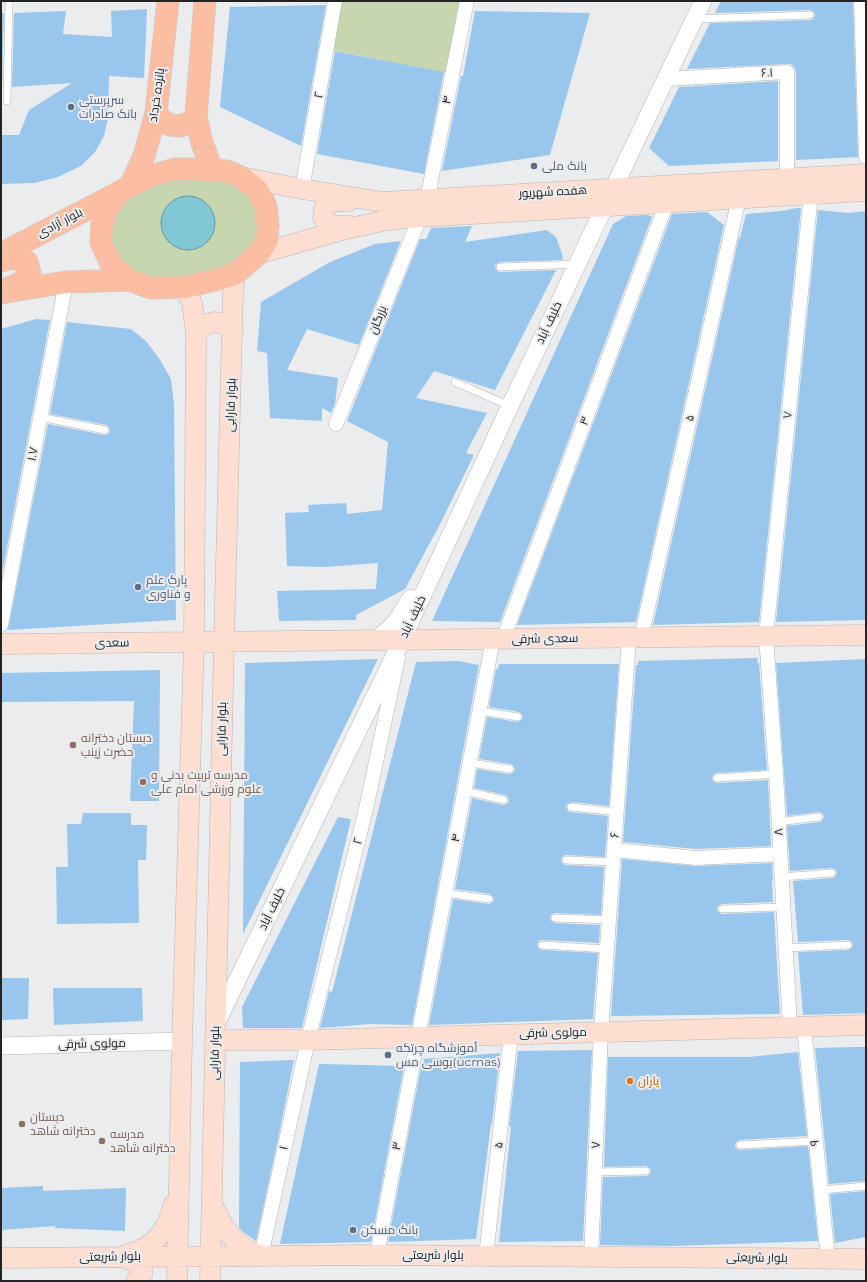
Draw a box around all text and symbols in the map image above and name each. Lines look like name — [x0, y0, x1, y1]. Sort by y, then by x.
street label: ۶.۱ — [761, 65, 773, 81]
street label: پانزده خرداد — [146, 67, 168, 123]
street label: ۲ — [311, 91, 327, 99]
place label: سرپرستی بانک صادرات — [79, 93, 137, 121]
street label: ۴ — [439, 95, 455, 105]
marker: سرپرستی بانک صادرات — [66, 102, 76, 112]
place label: بانک ملی — [542, 159, 587, 173]
marker: بانک ملی — [529, 161, 539, 171]
street label: هفده شهریور — [518, 183, 588, 201]
street label: بلوار آزادی — [35, 205, 85, 241]
street label: خلیف آباد — [533, 299, 565, 347]
street label: بزرگان — [366, 304, 390, 336]
street label: بلوار فارابی — [223, 378, 239, 432]
street label: ۷ — [780, 411, 796, 419]
street label: ۵ — [682, 413, 698, 423]
street label: ۳ — [577, 415, 593, 427]
street label: ۱.۷ — [25, 446, 41, 462]
place label: پارک علم و فناوری — [146, 573, 190, 601]
marker: پارک علم و فناوری — [133, 582, 143, 592]
street label: خلیف آباد — [397, 593, 429, 641]
street label: سعدی شرقی — [512, 631, 578, 647]
street label: سعدی — [95, 635, 129, 651]
street label: بلوار فارابی — [214, 702, 230, 756]
place label: دبستان دخترانه حضرت زینب — [81, 731, 151, 759]
marker: دبستان دخترانه حضرت زینب — [68, 740, 78, 750]
place label: مدرسه تربیت بدنی و علوم ورزشی امام علی — [151, 768, 262, 796]
marker: مدرسه تربیت بدنی و علوم ورزشی امام علی — [138, 777, 148, 787]
street label: ۸ — [772, 828, 786, 836]
street label: ۶ — [608, 832, 622, 838]
street label: ۴ — [448, 833, 464, 843]
street label: ۲ — [350, 836, 366, 846]
street label: خلیف آباد — [256, 885, 288, 933]
street label: مولوی شرقی — [519, 1025, 587, 1041]
street label: بلوار فارابی — [207, 1026, 223, 1080]
street label: مولوی شرقی — [58, 1036, 126, 1052]
place label: آموزشگاه چرتکه یوسی مس(ucmas) — [396, 1041, 501, 1069]
marker: آموزشگاه چرتکه یوسی مس(ucmas) — [383, 1050, 393, 1060]
place label: یاران — [638, 1074, 659, 1088]
marker: یاران — [625, 1076, 635, 1086]
place label: دبستان دخترانه شاهد — [30, 1110, 96, 1138]
marker: دبستان دخترانه شاهد — [17, 1119, 27, 1129]
place label: مدرسه دخترانه شاهد — [110, 1127, 176, 1155]
marker: مدرسه دخترانه شاهد — [97, 1136, 107, 1146]
street label: ۹ — [808, 1139, 822, 1147]
street label: ۳ — [389, 1141, 405, 1151]
street label: ۵ — [491, 1141, 507, 1149]
street label: ۷ — [589, 1141, 603, 1149]
street label: ۱ — [277, 1145, 291, 1151]
place label: بانک مسکن — [361, 1223, 418, 1237]
marker: بانک مسکن — [348, 1225, 358, 1235]
street label: بلوار شریعتی — [402, 1248, 464, 1262]
street label: بلوار شریعتی — [79, 1249, 141, 1265]
street label: بلوار شریعتی — [726, 1250, 788, 1266]

